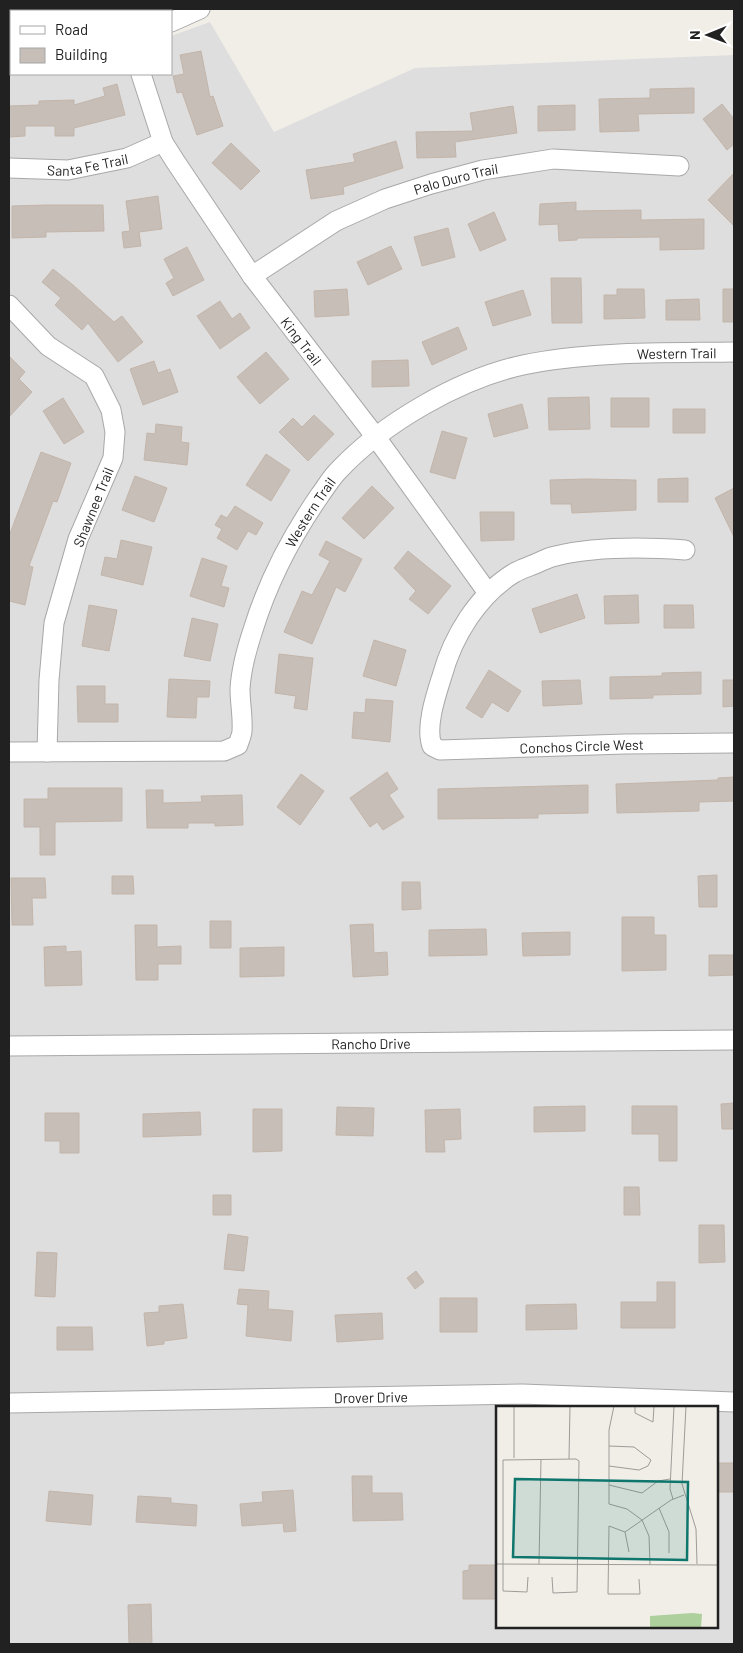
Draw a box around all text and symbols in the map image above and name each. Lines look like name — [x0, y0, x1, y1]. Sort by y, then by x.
legend — [10, 10, 172, 75]
north arrow — [683, 10, 733, 60]
text: Road — [55, 20, 88, 38]
text: N — [686, 30, 703, 40]
text: Building — [55, 45, 108, 63]
street label: Santa Fe Trail — [47, 150, 129, 179]
street label: Palo Duro Trail — [411, 159, 499, 198]
street label: King Trail — [278, 313, 326, 368]
street label: Western Trail — [636, 344, 717, 362]
street label: Shawnee Trail — [69, 465, 117, 549]
street label: Western Trail — [281, 473, 338, 550]
street label: Conchos Circle West — [519, 735, 644, 756]
street label: Rancho Drive — [331, 1034, 411, 1052]
street label: Drover Drive — [334, 1388, 408, 1406]
inset map — [496, 1406, 718, 1628]

